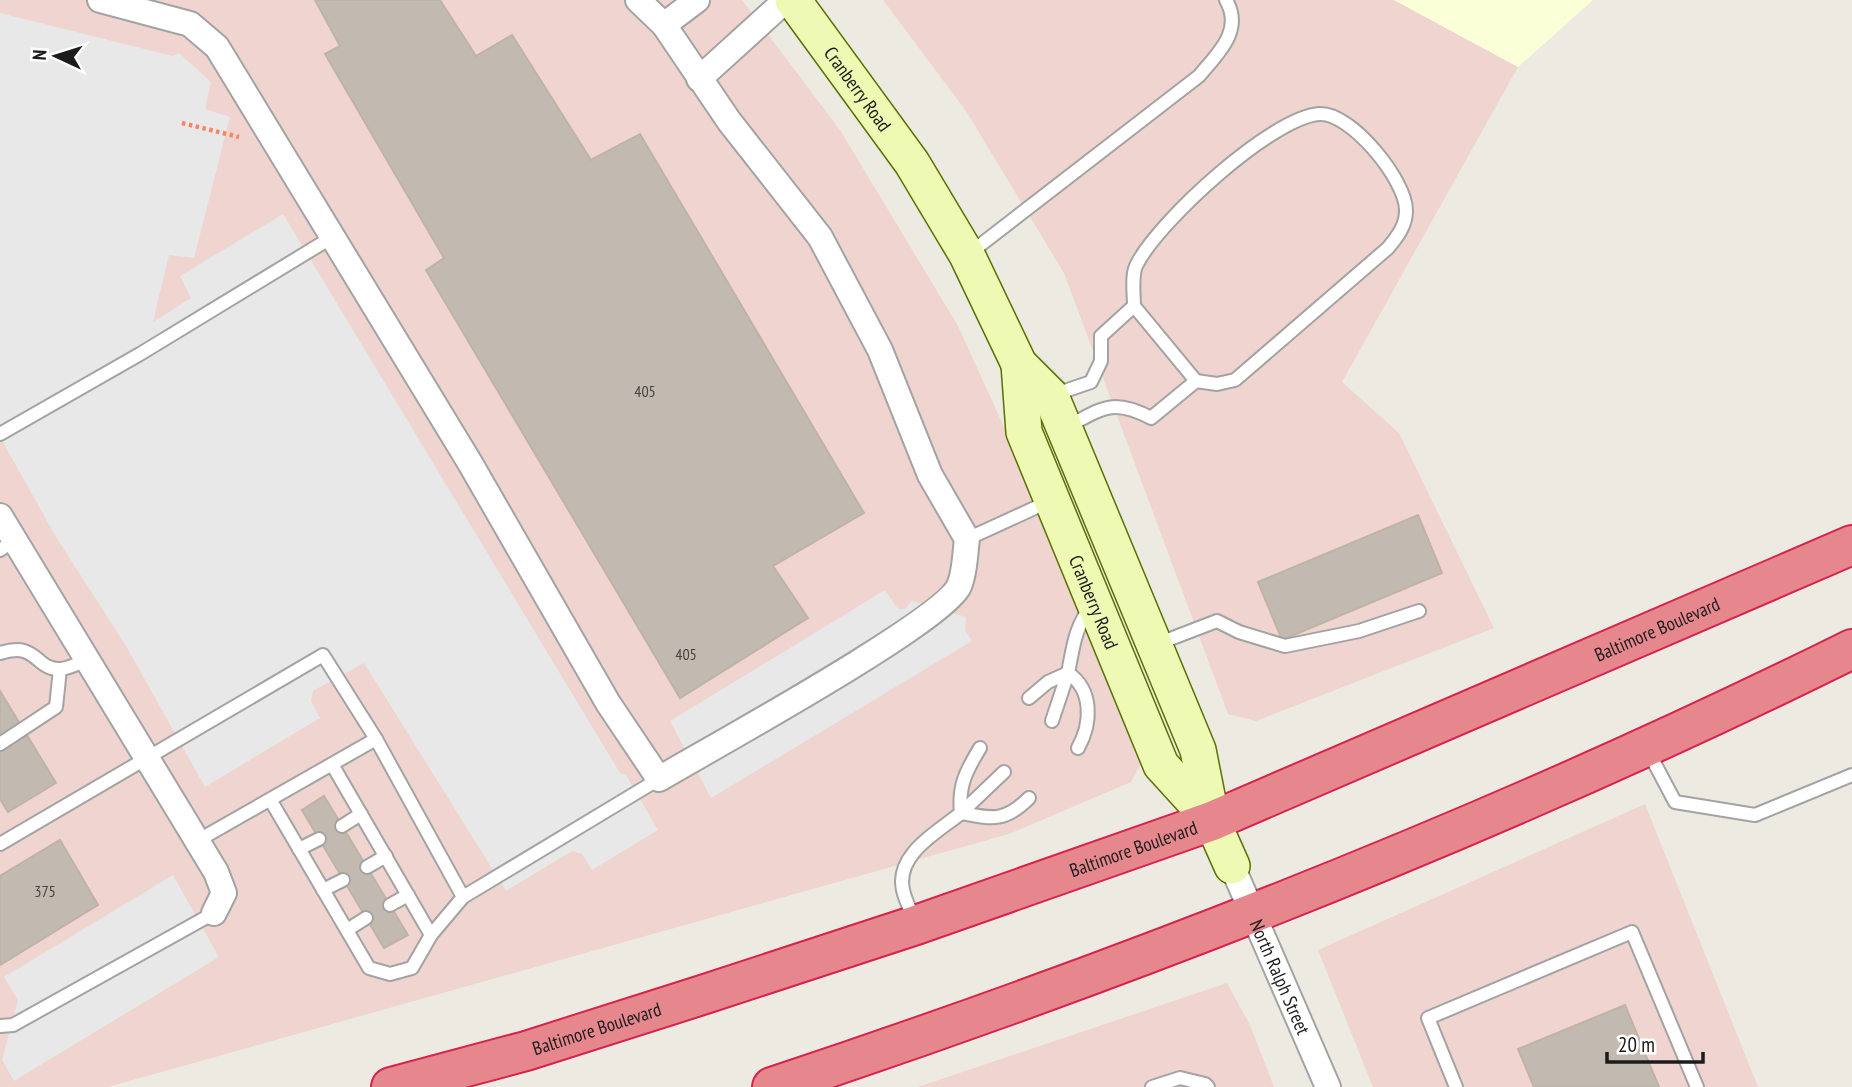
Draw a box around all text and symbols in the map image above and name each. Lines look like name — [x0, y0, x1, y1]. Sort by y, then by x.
north arrow — [21, 21, 91, 91]
street label: Cranberry Road — [819, 42, 897, 136]
text: N — [27, 49, 51, 61]
house number: 405 — [634, 381, 656, 401]
street label: Cranberry Road — [1064, 552, 1124, 652]
street label: Baltimore Boulevard — [1591, 592, 1723, 667]
house number: 405 — [675, 644, 697, 664]
street label: Baltimore Boulevard — [1066, 815, 1201, 882]
house number: 375 — [34, 881, 56, 901]
street label: North Ralph Street — [1245, 916, 1316, 1039]
street label: Baltimore Boulevard — [529, 997, 664, 1060]
scale bar — [1607, 1020, 1703, 1064]
text: 20 m — [1618, 1031, 1655, 1058]

